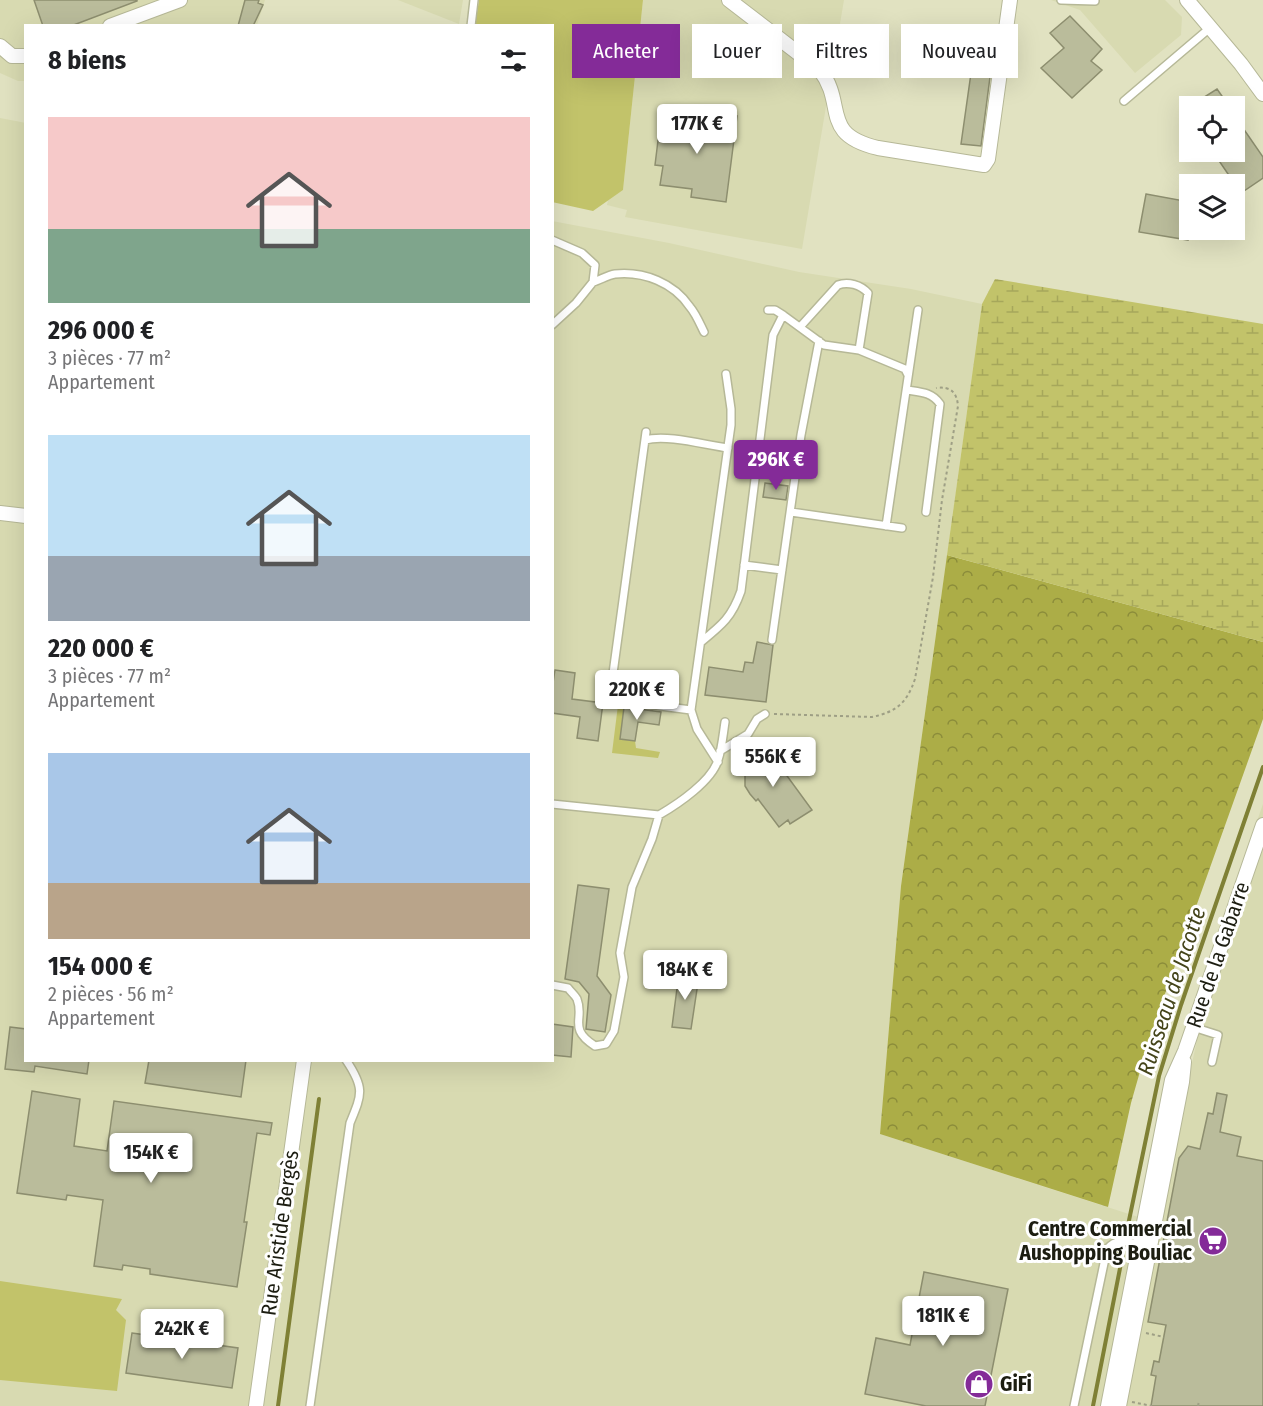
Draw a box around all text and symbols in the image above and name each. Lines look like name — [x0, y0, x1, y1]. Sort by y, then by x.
chip: Acheter — [572, 24, 680, 78]
chip: Louer — [692, 24, 782, 78]
chip: Filtres — [794, 24, 889, 78]
chip: Nouveau — [901, 24, 1018, 78]
icon: filters — [497, 44, 530, 77]
text: 8 biens — [48, 45, 126, 76]
map controls — [1179, 96, 1245, 240]
button: locate — [1179, 96, 1245, 162]
pin: 177K € — [648, 104, 746, 155]
text: 177K € — [671, 111, 723, 135]
icon: home — [235, 156, 343, 264]
button: layers — [1179, 174, 1245, 240]
text: 296 000 € — [48, 315, 154, 346]
text: 3 pièces · 77 m² — [48, 346, 171, 370]
text: Appartement — [48, 370, 155, 394]
pin: 296K € — [727, 440, 825, 491]
text: 296K € — [748, 447, 804, 471]
icon: home — [235, 474, 343, 582]
text: 220 000 € — [48, 633, 154, 664]
text: 3 pièces · 77 m² — [48, 664, 171, 688]
pin: 220K € — [588, 670, 686, 721]
text: 220K € — [609, 677, 665, 701]
text: Appartement — [48, 688, 155, 712]
pin: 556K € — [724, 737, 822, 788]
text: 556K € — [745, 744, 801, 768]
icon: home — [235, 792, 343, 900]
street label: Rue de la Gabarre — [1181, 878, 1255, 1032]
water label: Ruisseau de Jacotte — [1132, 904, 1211, 1079]
pin: 184K € — [636, 950, 734, 1001]
text: 154 000 € — [48, 951, 152, 982]
text: 184K € — [657, 957, 713, 981]
text: 2 pièces · 56 m² — [48, 982, 174, 1006]
text: Appartement — [48, 1006, 155, 1030]
pin: 154K € — [102, 1133, 200, 1184]
text: 154K € — [123, 1140, 179, 1164]
street label: Rue Aristide Bergès — [256, 1149, 304, 1317]
place label: Centre Commercial Aushopping Bouliac — [1019, 1216, 1193, 1266]
supermarket icon: Centre Commercial Aushopping Bouliac — [1197, 1225, 1229, 1257]
pin: 181K € — [894, 1296, 992, 1347]
text: 181K € — [916, 1303, 970, 1327]
pin: 242K € — [133, 1309, 231, 1360]
text: 242K € — [155, 1316, 209, 1340]
shop icon: GiFi — [963, 1368, 995, 1400]
place label: GiFi — [1000, 1371, 1032, 1397]

